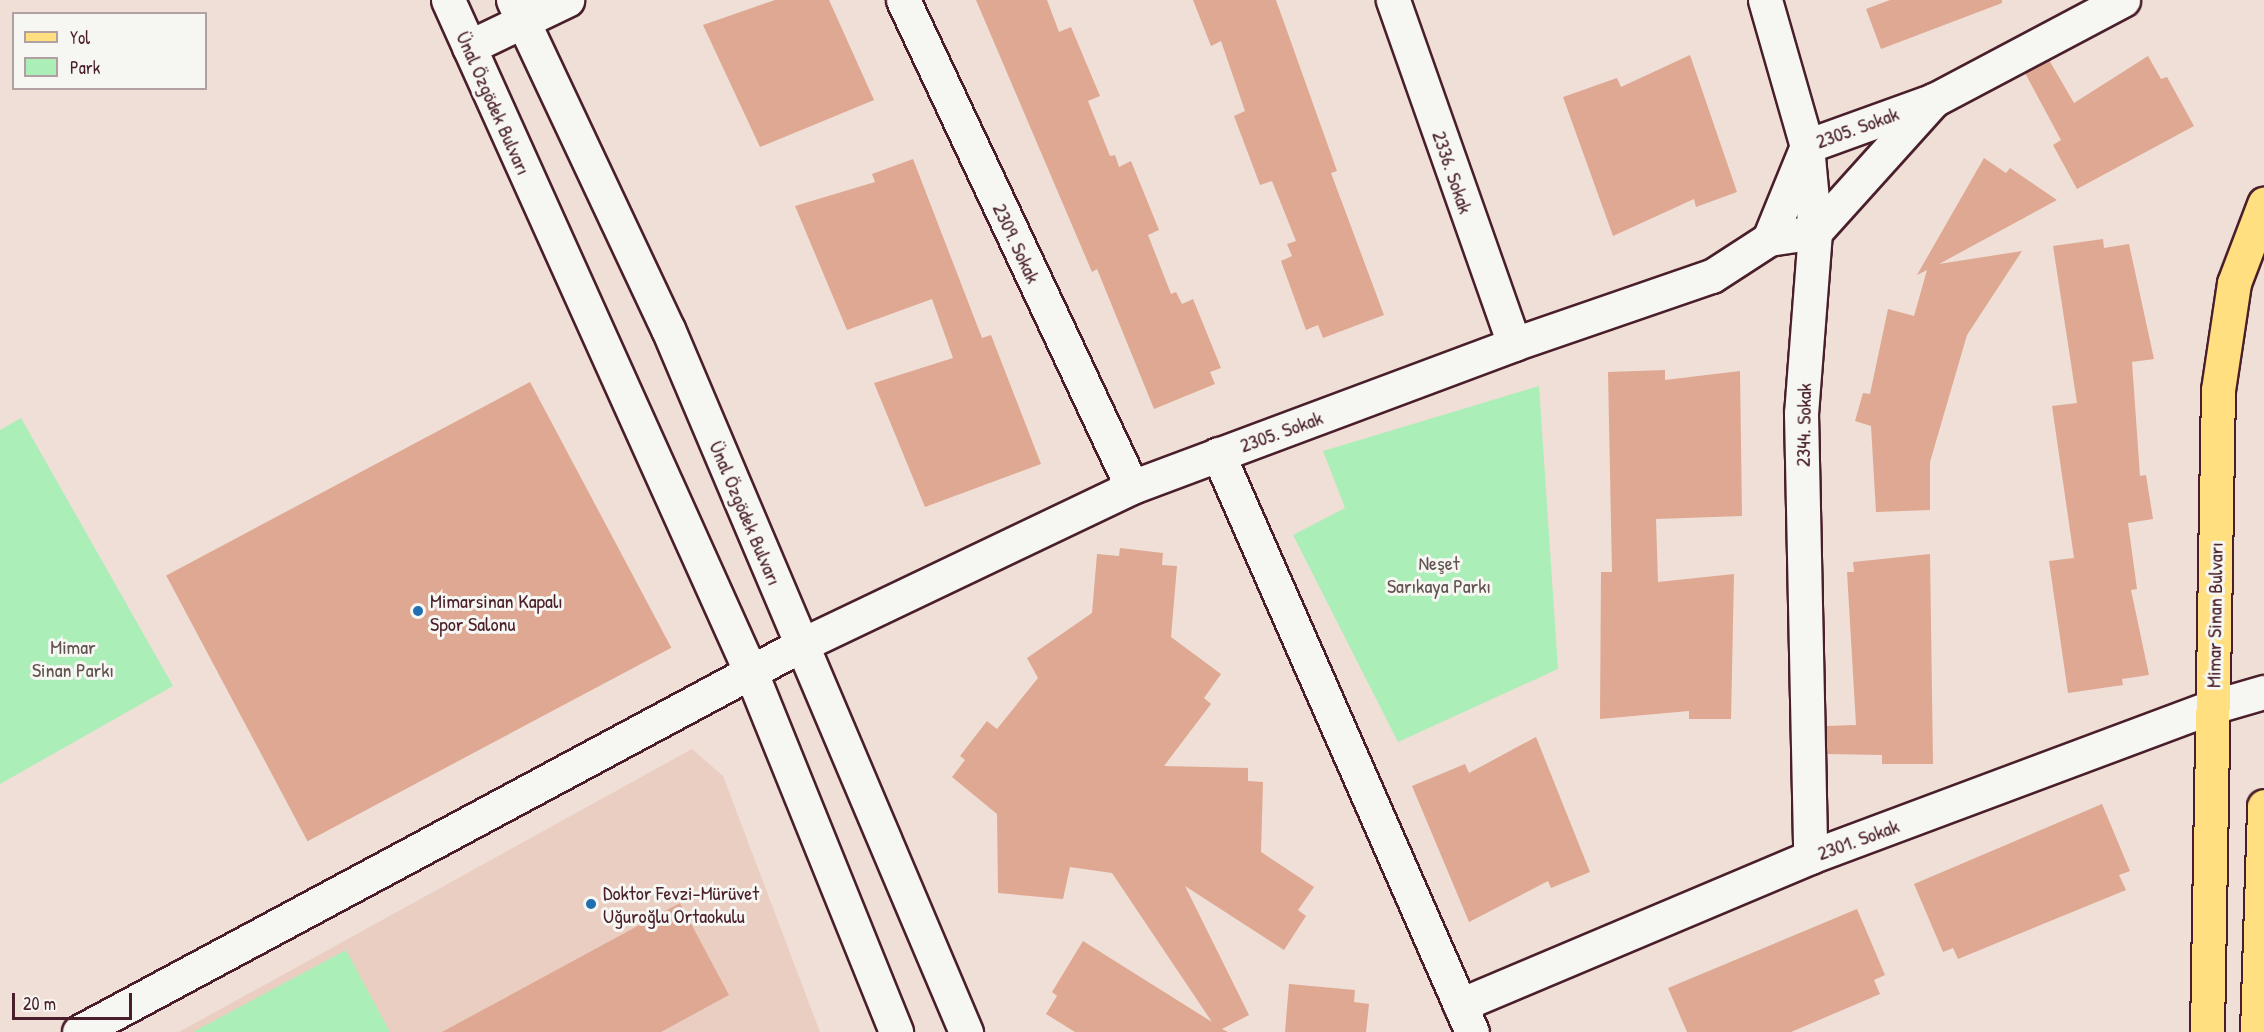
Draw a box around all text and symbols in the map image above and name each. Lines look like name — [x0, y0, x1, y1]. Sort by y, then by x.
legend — [12, 12, 207, 90]
text: Yol — [70, 25, 90, 50]
street label: Ünal Özgödek Bulvarı — [452, 28, 536, 178]
text: Park — [70, 55, 100, 80]
street label: 2305. Sokak — [1812, 101, 1902, 153]
street label: 2336. Sokak — [1428, 128, 1478, 216]
street label: 2309. Sokak — [988, 199, 1046, 287]
street label: 2344. Sokak — [1790, 383, 1816, 467]
street label: 2305. Sokak — [1236, 405, 1326, 457]
street label: Ünal Özgödek Bulvarı — [705, 437, 787, 589]
street label: Mimar Sinan Bulvarı — [2201, 542, 2227, 688]
park label: Neşet Sarıkaya Parkı — [1387, 550, 1491, 597]
place label: Mimarsinan Kapalı Spor Salonu — [430, 588, 563, 635]
marker: Mimarsinan Kapalı Spor Salonu — [411, 604, 425, 618]
park label: Mimar Sinan Parkı — [32, 635, 114, 682]
street label: 2301. Sokak — [1814, 813, 1902, 865]
place label: Doktor Fevzi-Mürüvet Uğuroğlu Ortaokulu — [603, 880, 759, 927]
marker: Doktor Fevzi-Mürüvet Uğuroğlu Ortaokulu — [584, 897, 598, 911]
scale bar — [15, 981, 135, 1019]
text: 20 m — [23, 991, 56, 1016]

